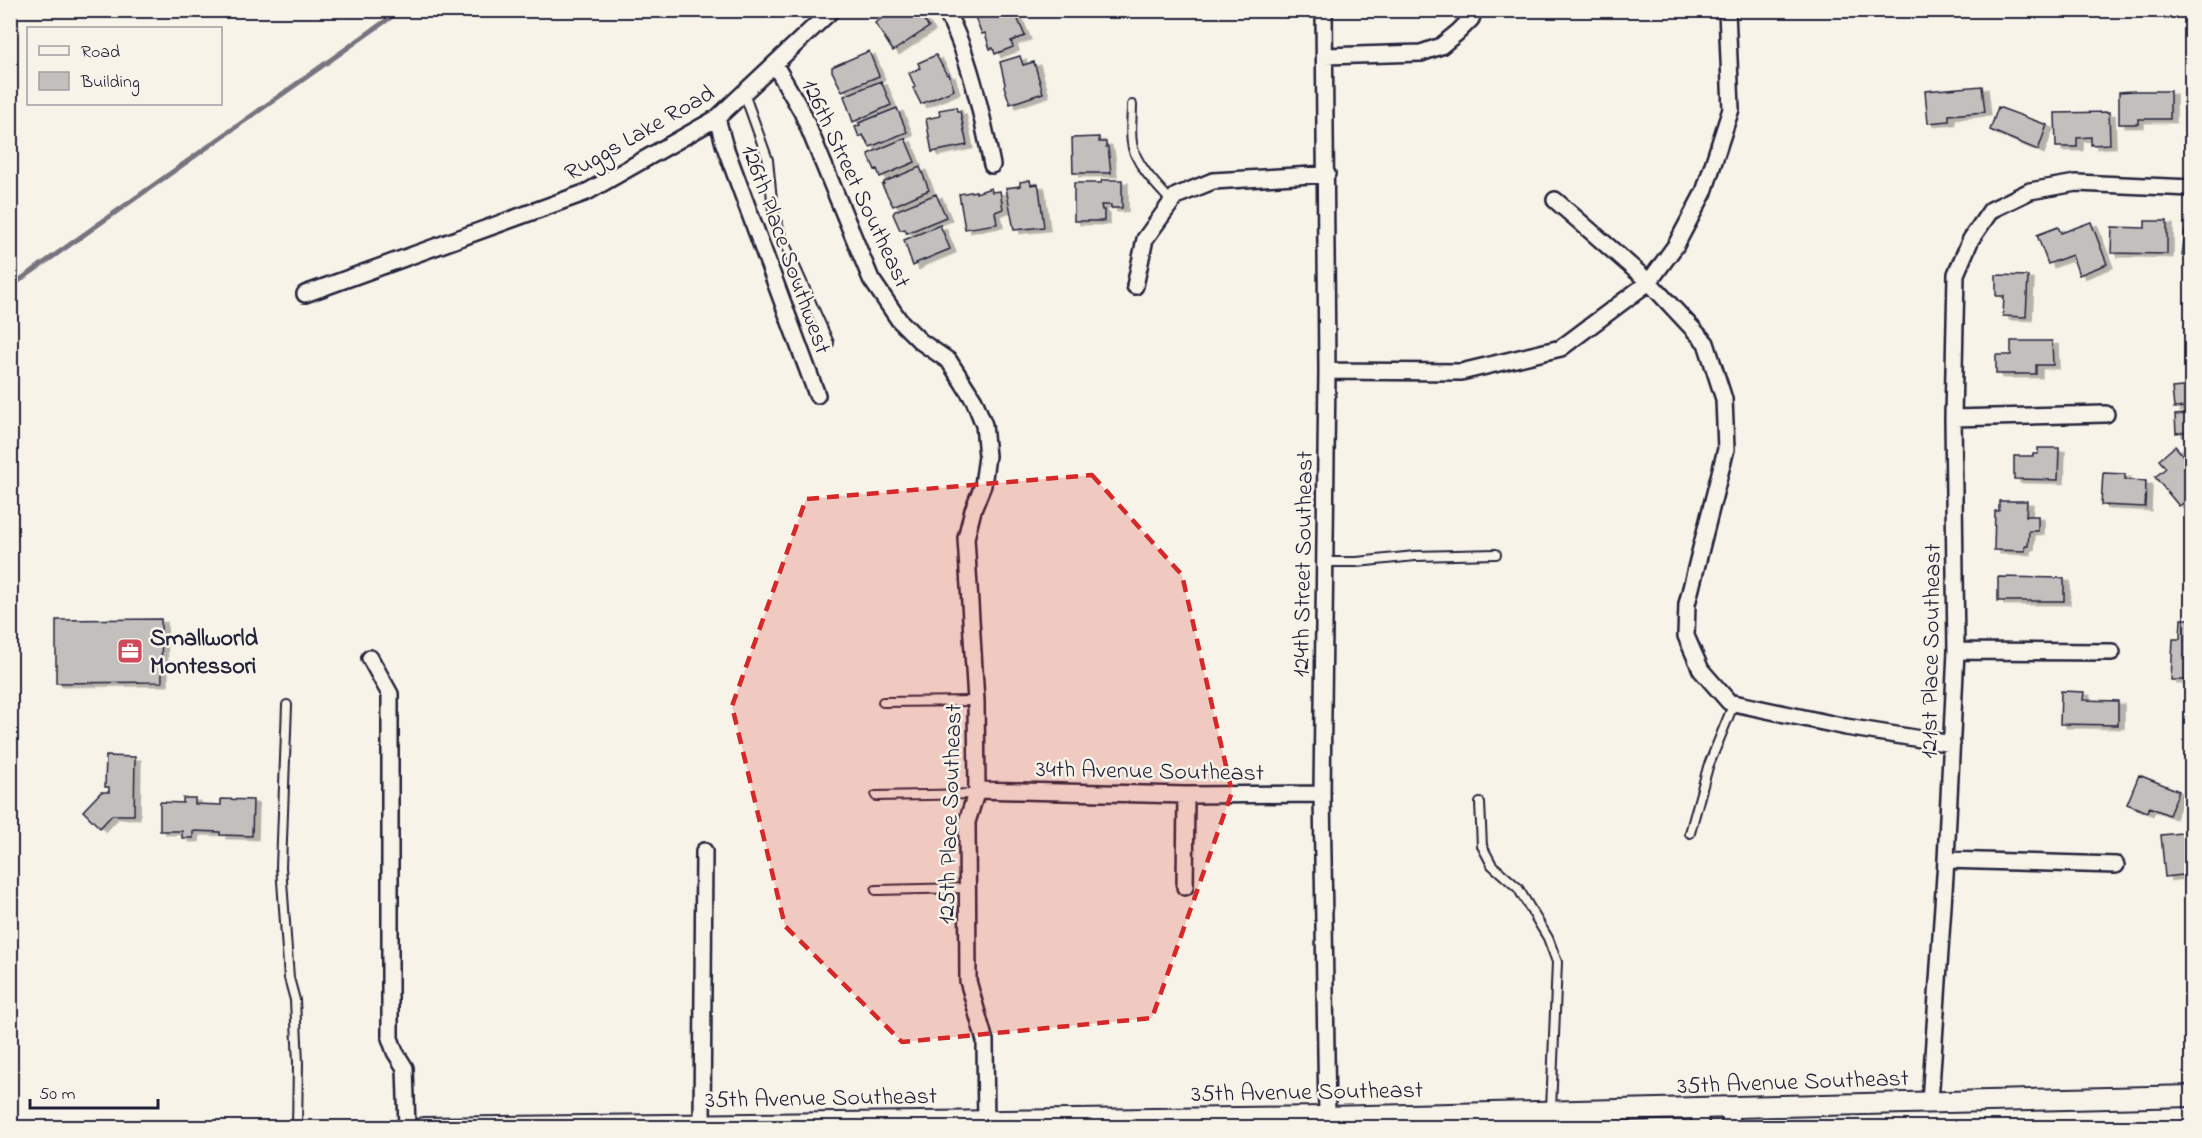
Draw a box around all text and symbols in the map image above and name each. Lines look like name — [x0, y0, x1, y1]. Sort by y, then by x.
legend — [27, 27, 222, 105]
text: Road — [81, 40, 120, 66]
text: Building — [80, 70, 140, 97]
street label: 126th Street Southeast — [791, 74, 919, 294]
street label: Ruggs Lake Road — [559, 77, 722, 191]
street label: 126th Place Southwest — [731, 140, 839, 359]
street label: 124th Street Southeast — [1285, 451, 1324, 678]
street label: 121st Place Southeast — [1913, 543, 1952, 759]
place label: Smallworld Montessori — [150, 622, 259, 685]
office icon: Smallworld Montessori — [115, 636, 145, 666]
street label: 125th Place Southeast — [930, 703, 973, 925]
street label: 34th Avenue Southeast — [1036, 753, 1264, 792]
street label: 35th Avenue Southeast — [1677, 1062, 1910, 1105]
scale bar — [30, 1072, 158, 1110]
street label: 35th Avenue Southeast — [1191, 1074, 1423, 1113]
street label: 35th Avenue Southeast — [705, 1080, 937, 1119]
text: 50 m — [39, 1082, 76, 1108]

